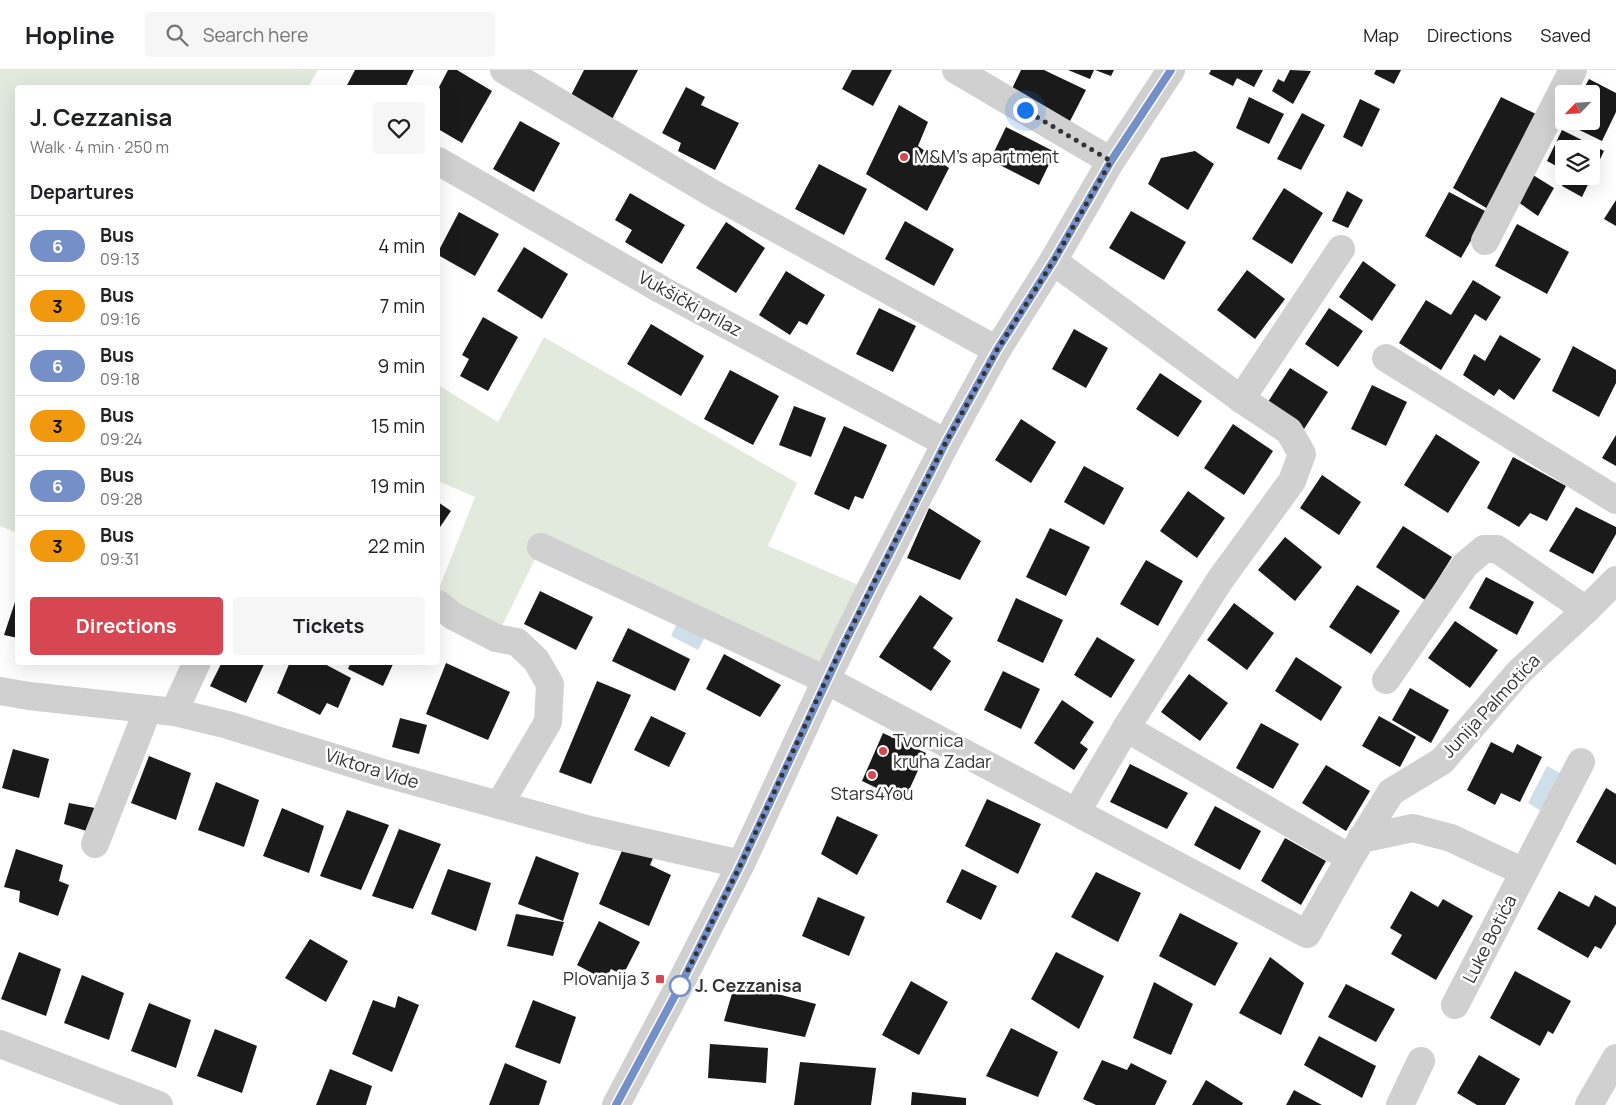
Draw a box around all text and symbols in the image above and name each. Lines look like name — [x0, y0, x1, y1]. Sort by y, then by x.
search box — [145, 12, 495, 57]
text: Hopline — [25, 18, 115, 51]
icon: search — [163, 21, 191, 49]
text: Search here — [203, 22, 308, 48]
text: Map — [1363, 23, 1399, 47]
text: Directions — [1427, 23, 1512, 47]
text: Saved — [1540, 23, 1591, 47]
north arrow — [1555, 85, 1600, 130]
map controls — [1555, 85, 1600, 185]
your location — [1013, 98, 1038, 123]
text: J. Cezzanisa — [30, 100, 172, 133]
button: heart — [373, 102, 425, 154]
text: Walk · 4 min · 250 m — [30, 136, 169, 158]
button: layers — [1555, 140, 1600, 185]
place label: M&M's apartment — [914, 144, 1059, 168]
marker: M&M's apartment — [898, 151, 910, 163]
text: Departures — [30, 179, 134, 205]
text: Bus — [100, 222, 134, 248]
text: 4 min — [378, 233, 425, 259]
text: 6 — [52, 234, 63, 258]
text: 09:13 — [100, 248, 140, 270]
street label: Vukšički prilaz — [634, 265, 747, 342]
text: Bus — [100, 282, 134, 308]
text: 7 min — [380, 293, 425, 319]
text: 3 — [52, 294, 63, 318]
text: 09:16 — [100, 308, 141, 330]
text: Bus — [100, 342, 134, 368]
text: 9 min — [378, 353, 425, 379]
text: 6 — [52, 354, 63, 378]
text: 09:18 — [100, 368, 140, 390]
text: Bus — [100, 402, 134, 428]
text: 15 min — [371, 413, 425, 439]
text: 3 — [52, 414, 63, 438]
text: 09:24 — [100, 428, 143, 450]
text: Bus — [100, 462, 134, 488]
text: 19 min — [370, 473, 425, 499]
text: 6 — [52, 474, 63, 498]
text: 09:28 — [100, 488, 143, 510]
text: Bus — [100, 522, 134, 548]
text: 22 min — [368, 533, 425, 559]
text: 3 — [52, 534, 63, 558]
text: 09:31 — [100, 548, 140, 570]
button: Directions — [30, 597, 223, 655]
button: Tickets — [233, 597, 425, 655]
street label: Junija Palmotića — [1436, 648, 1545, 762]
place label: Tvornica kruha Zadar — [893, 728, 992, 773]
street label: Viktora Vide — [323, 742, 422, 794]
marker: Tvornica kruha Zadar — [877, 745, 889, 757]
marker: Stars4You — [866, 769, 878, 781]
place label: Stars4You — [831, 781, 913, 805]
street label: Luke Botića — [1457, 890, 1522, 987]
place label: Plovanija 3 — [563, 966, 650, 990]
marker: Plovanija 3 — [654, 973, 666, 985]
place label: J. Cezzanisa — [695, 973, 802, 997]
marker: J. Cezzanisa — [669, 975, 691, 997]

